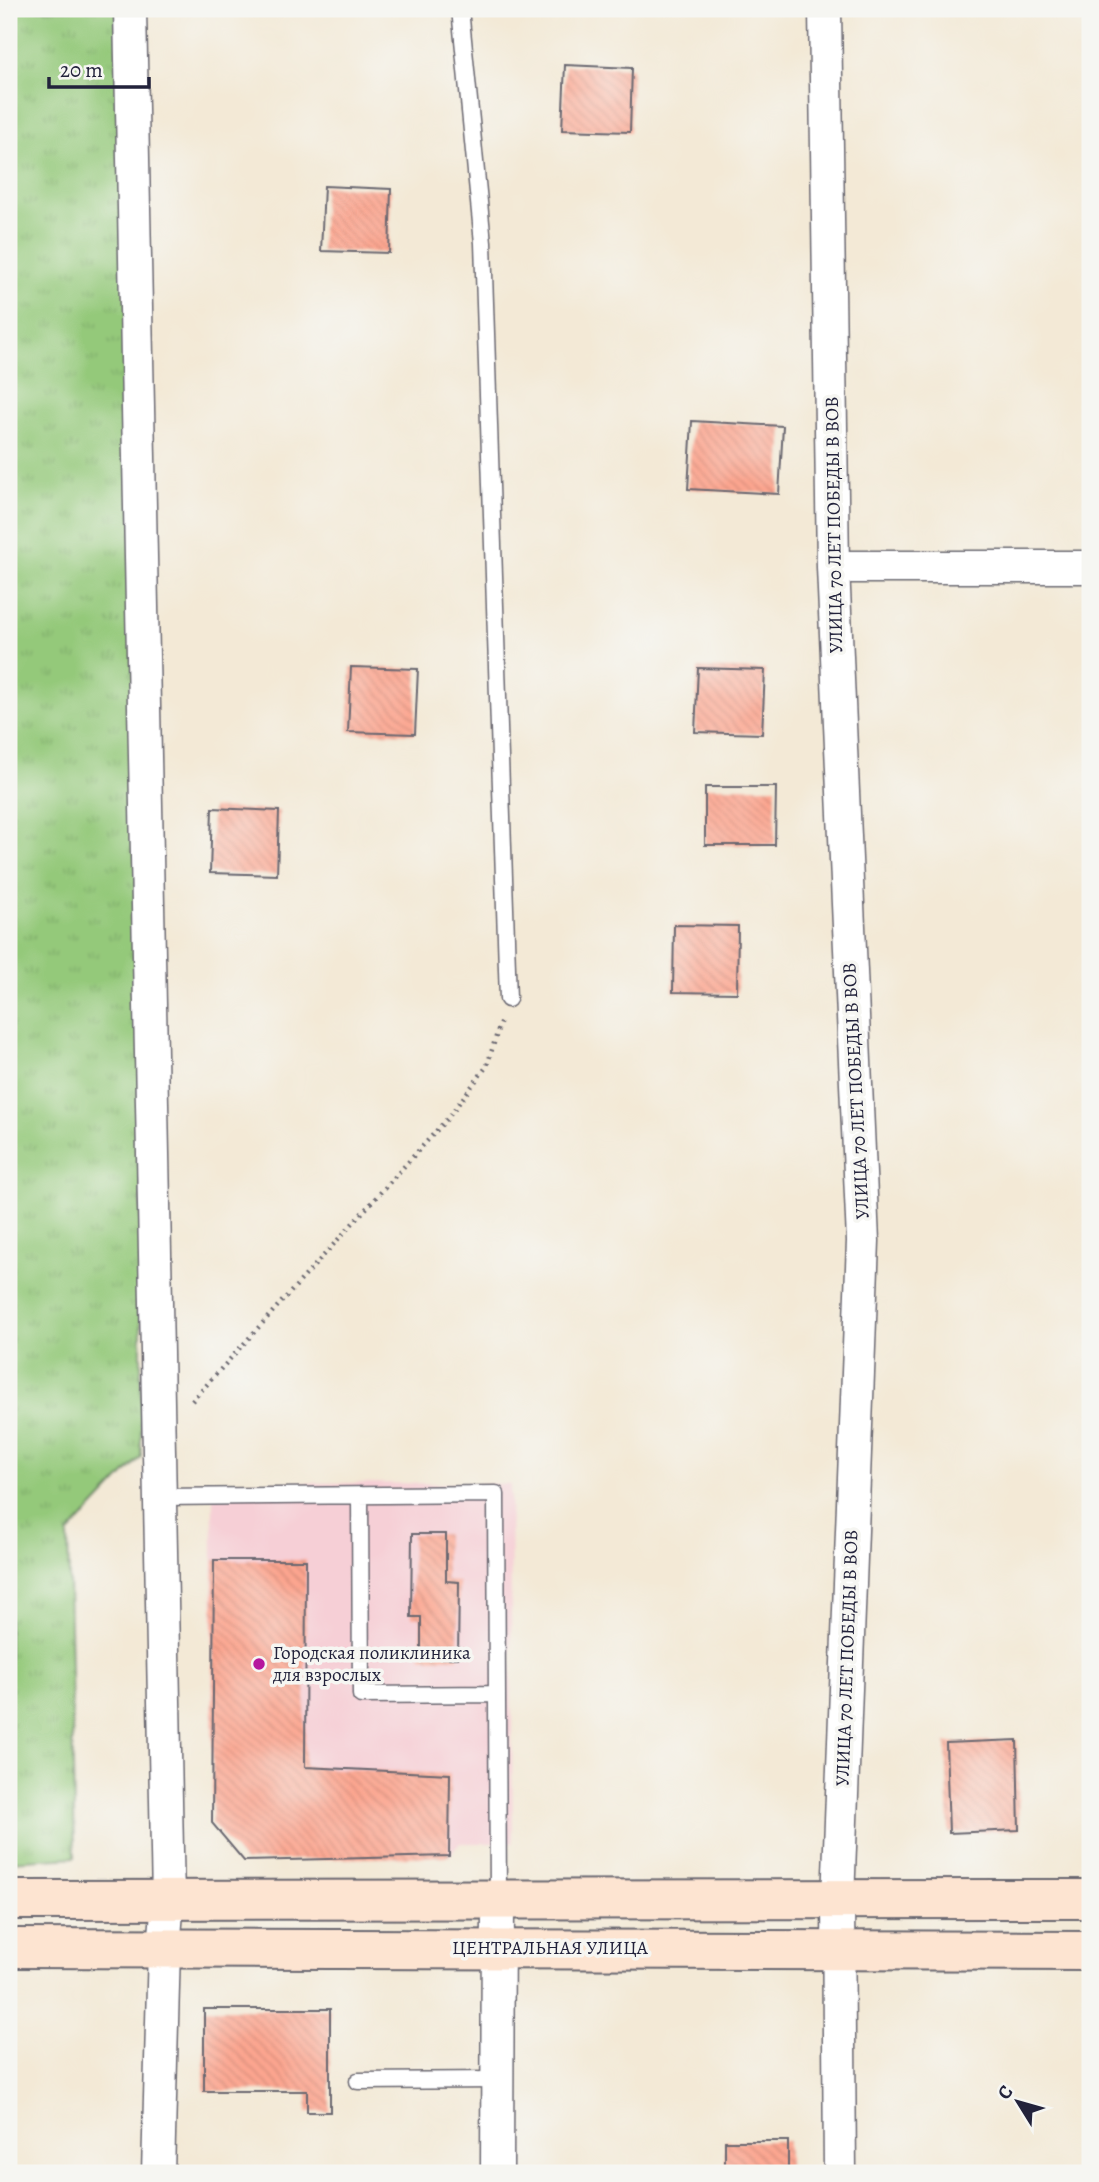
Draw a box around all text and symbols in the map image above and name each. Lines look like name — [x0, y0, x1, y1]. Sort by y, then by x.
scale bar — [49, 46, 149, 90]
text: 20 m — [60, 56, 103, 84]
street label: УЛИЦА 70 ЛЕТ ПОБЕДЫ В ВОВ — [819, 396, 849, 654]
street label: УЛИЦА 70 ЛЕТ ПОБЕДЫ В ВОВ — [836, 962, 876, 1220]
street label: УЛИЦА 70 ЛЕТ ПОБЕДЫ В ВОВ — [830, 1529, 864, 1787]
place label: Городская поликлиника для взрослых — [272, 1640, 471, 1688]
marker: Городская поликлиника для взрослых — [251, 1656, 267, 1672]
street label: ЦЕНТРАЛЬНАЯ УЛИЦА — [452, 1935, 649, 1961]
north arrow — [984, 2066, 1054, 2136]
text: С — [991, 2080, 1019, 2105]

